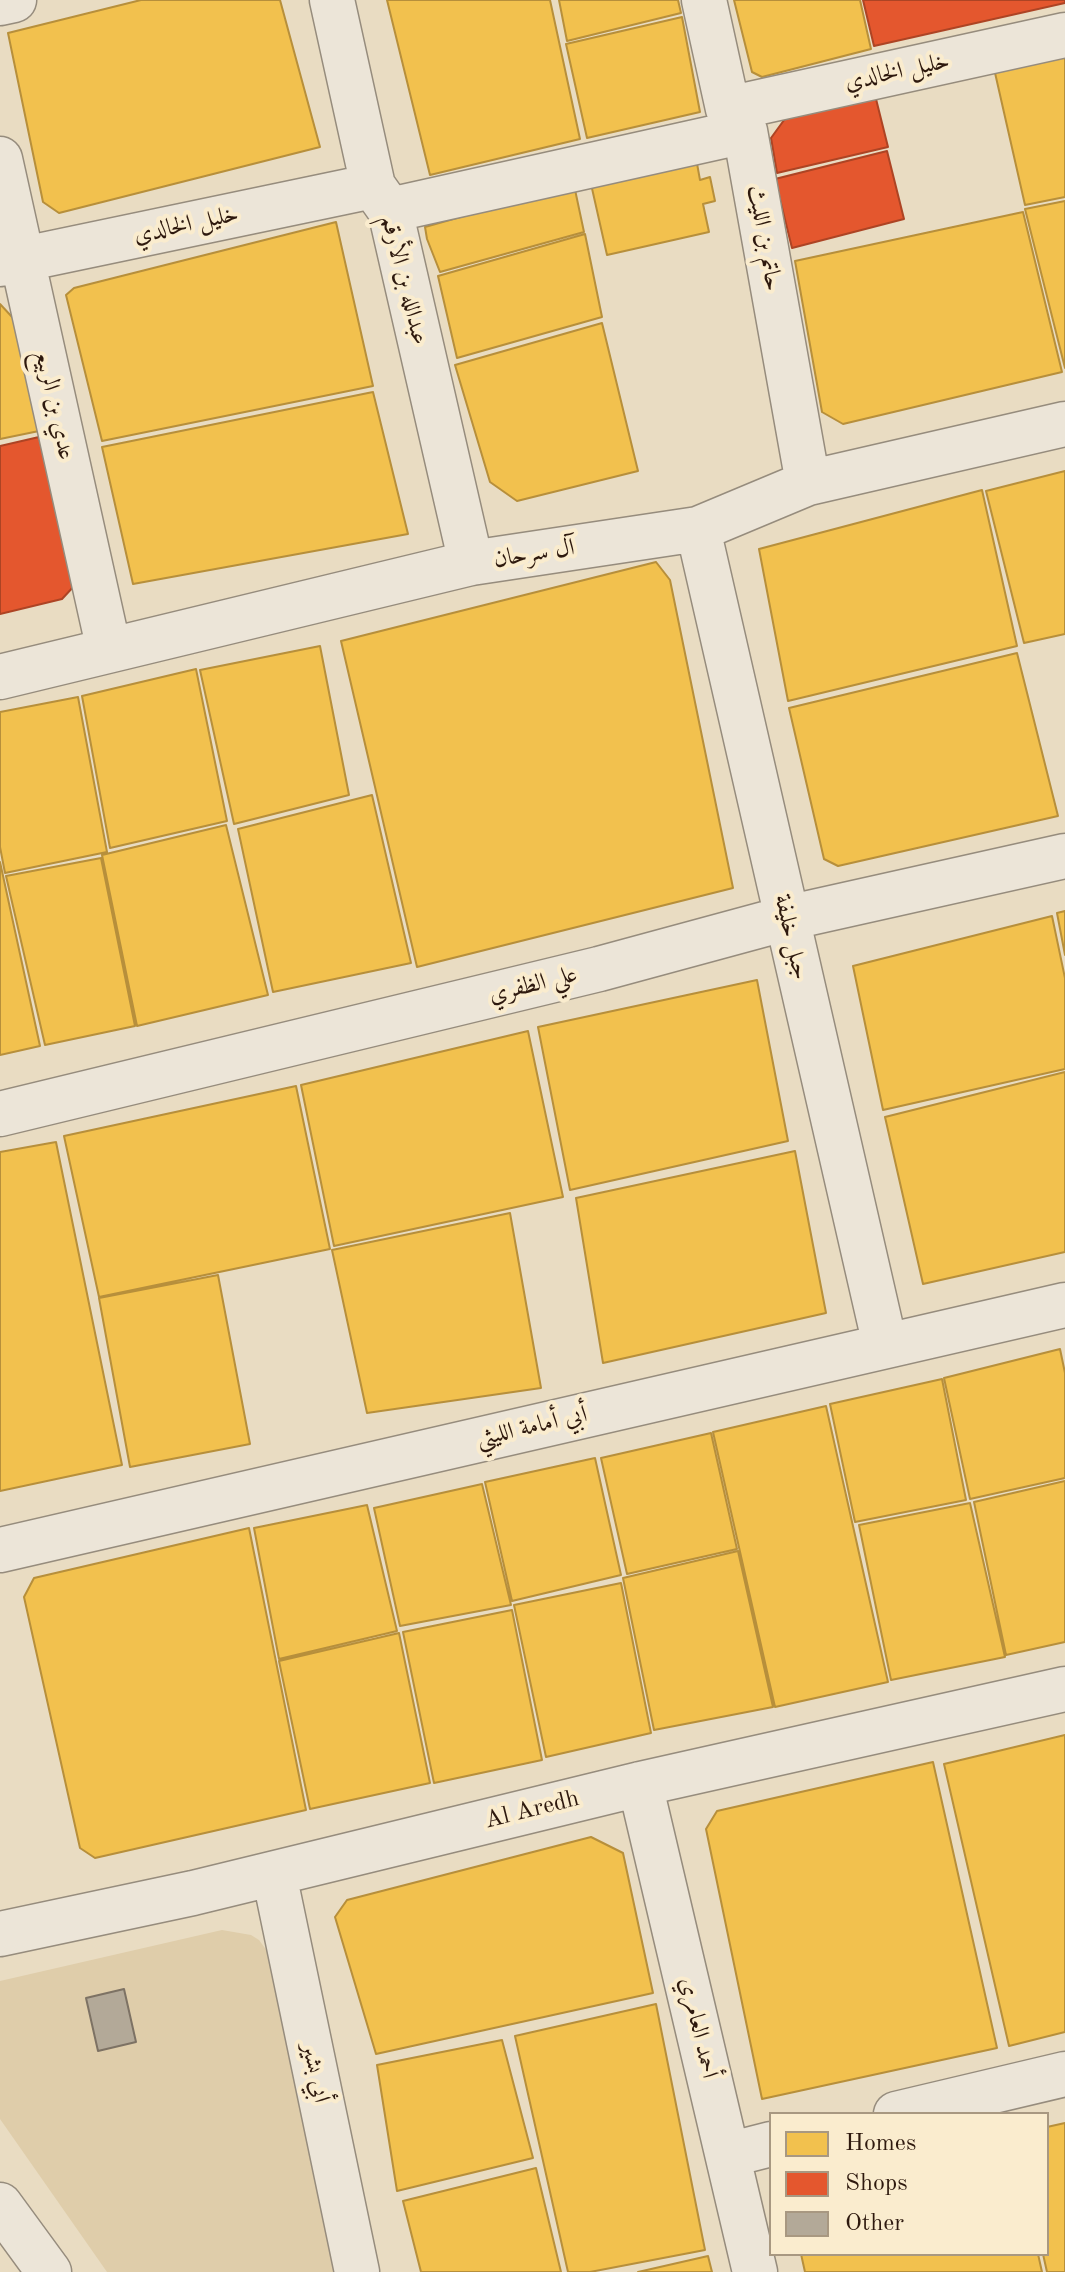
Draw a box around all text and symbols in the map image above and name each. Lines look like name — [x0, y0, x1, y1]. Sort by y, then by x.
street label: خليل الخالدي — [842, 47, 952, 97]
street label: حاتم بن الليث — [741, 183, 787, 293]
street label: خليل الخالدي — [131, 200, 241, 250]
street label: عبدالله بن الأرقم — [374, 212, 434, 348]
street label: عدي بن الربيع — [27, 347, 81, 463]
street label: آل سرحان — [491, 533, 577, 575]
street label: جبل خليفة — [767, 891, 815, 983]
street label: علي الظفري — [486, 960, 580, 1010]
street label: أبي أمامة الليثي — [474, 1400, 590, 1454]
street label: Al Aredh — [482, 1784, 582, 1836]
street label: أحمد العامري — [672, 1975, 724, 2081]
street label: أبي بشير — [295, 2041, 335, 2105]
legend — [769, 2112, 1049, 2256]
text: Homes — [845, 2132, 916, 2156]
text: Shops — [845, 2172, 908, 2196]
text: Other — [845, 2212, 904, 2236]

